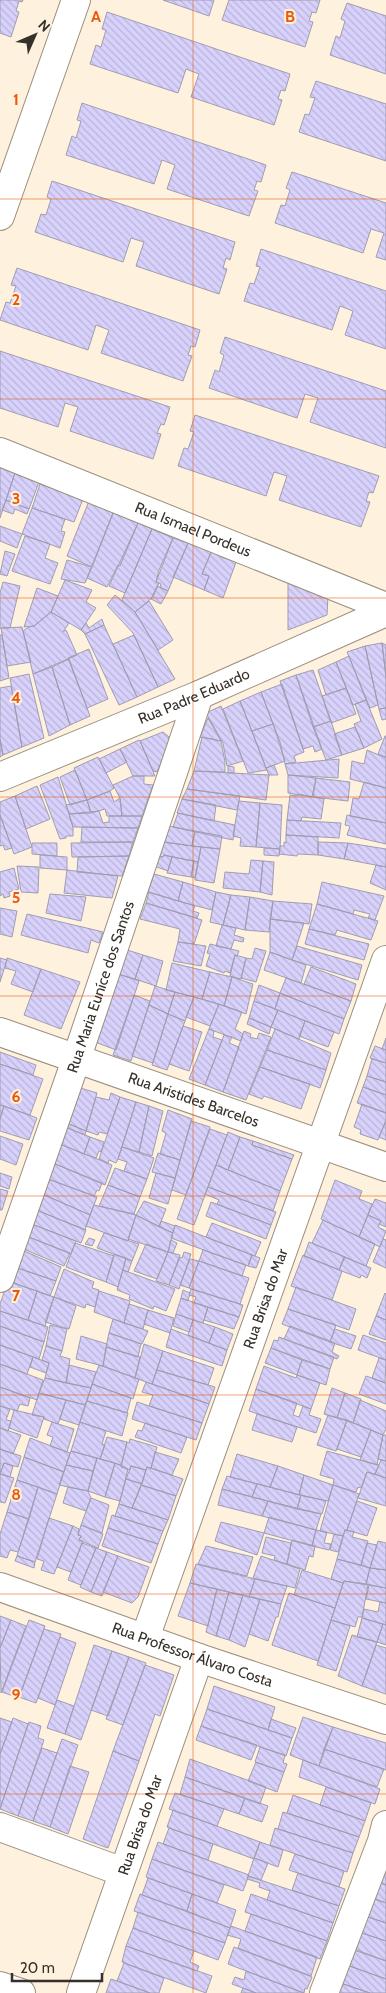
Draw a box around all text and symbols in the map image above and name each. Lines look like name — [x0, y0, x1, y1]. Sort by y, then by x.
text: A — [91, 7, 101, 26]
text: B — [285, 7, 295, 26]
north arrow — [10, 10, 60, 60]
text: N — [34, 16, 54, 36]
text: 1 — [13, 90, 19, 109]
text: 2 — [12, 290, 20, 309]
text: 3 — [12, 489, 20, 508]
street label: Rua Ismael Pordeus — [132, 498, 254, 561]
street label: Rua Padre Eduardo — [136, 665, 252, 728]
text: 4 — [11, 688, 21, 707]
text: 5 — [12, 888, 20, 907]
street label: Rua Maria Euníce dos Santos — [63, 899, 138, 1075]
street label: Rua Aristides Barcelos — [126, 1068, 261, 1131]
text: 6 — [12, 1087, 21, 1106]
street label: Rua Brisa do Mar — [240, 1246, 292, 1351]
text: 7 — [12, 1286, 21, 1305]
text: 8 — [11, 1485, 21, 1504]
street label: Rua Professor Álvaro Costa — [110, 1619, 276, 1691]
text: 9 — [12, 1685, 21, 1704]
street label: Rua Brisa do Mar — [114, 1772, 166, 1878]
scale bar — [12, 1950, 102, 1982]
text: 20 m — [20, 1959, 55, 1977]

